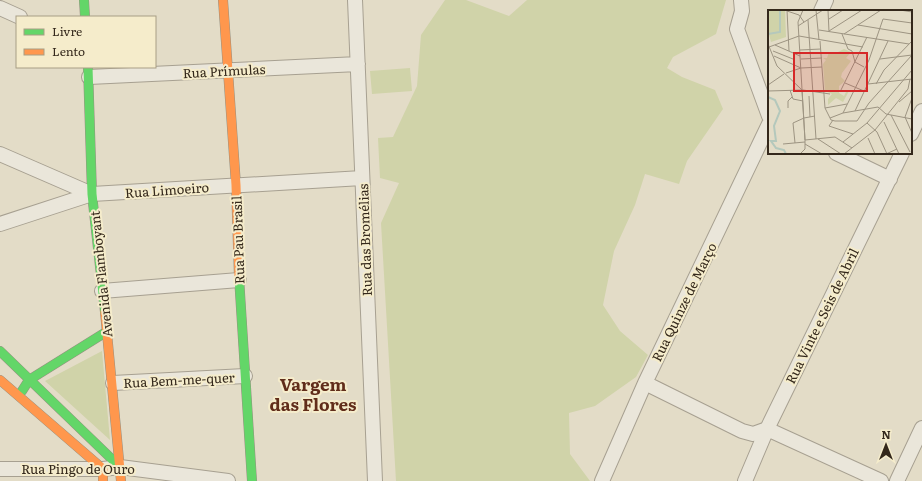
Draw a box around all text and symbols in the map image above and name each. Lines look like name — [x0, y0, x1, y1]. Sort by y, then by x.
inset map — [768, 10, 912, 154]
legend — [16, 16, 156, 68]
text: Livre — [52, 22, 82, 40]
text: Lento — [52, 42, 85, 60]
street label: Rua Prímulas — [182, 59, 266, 82]
street label: Rua Limoeiro — [124, 177, 210, 202]
street label: Rua das Bromélias — [353, 183, 376, 297]
street label: Rua Pau Brasil — [226, 195, 249, 284]
street label: Avenida Flamboyant — [84, 209, 117, 338]
street label: Rua Quinze de Março — [646, 239, 721, 365]
street label: Rua Vinte e Seis de Abril — [780, 244, 863, 387]
street label: Rua Bem-me-quer — [123, 367, 236, 392]
district label: Vargem das Flores — [269, 371, 357, 416]
north arrow — [866, 425, 906, 465]
text: N — [881, 426, 891, 442]
street label: Rua Pingo de Ouro — [21, 459, 135, 478]

